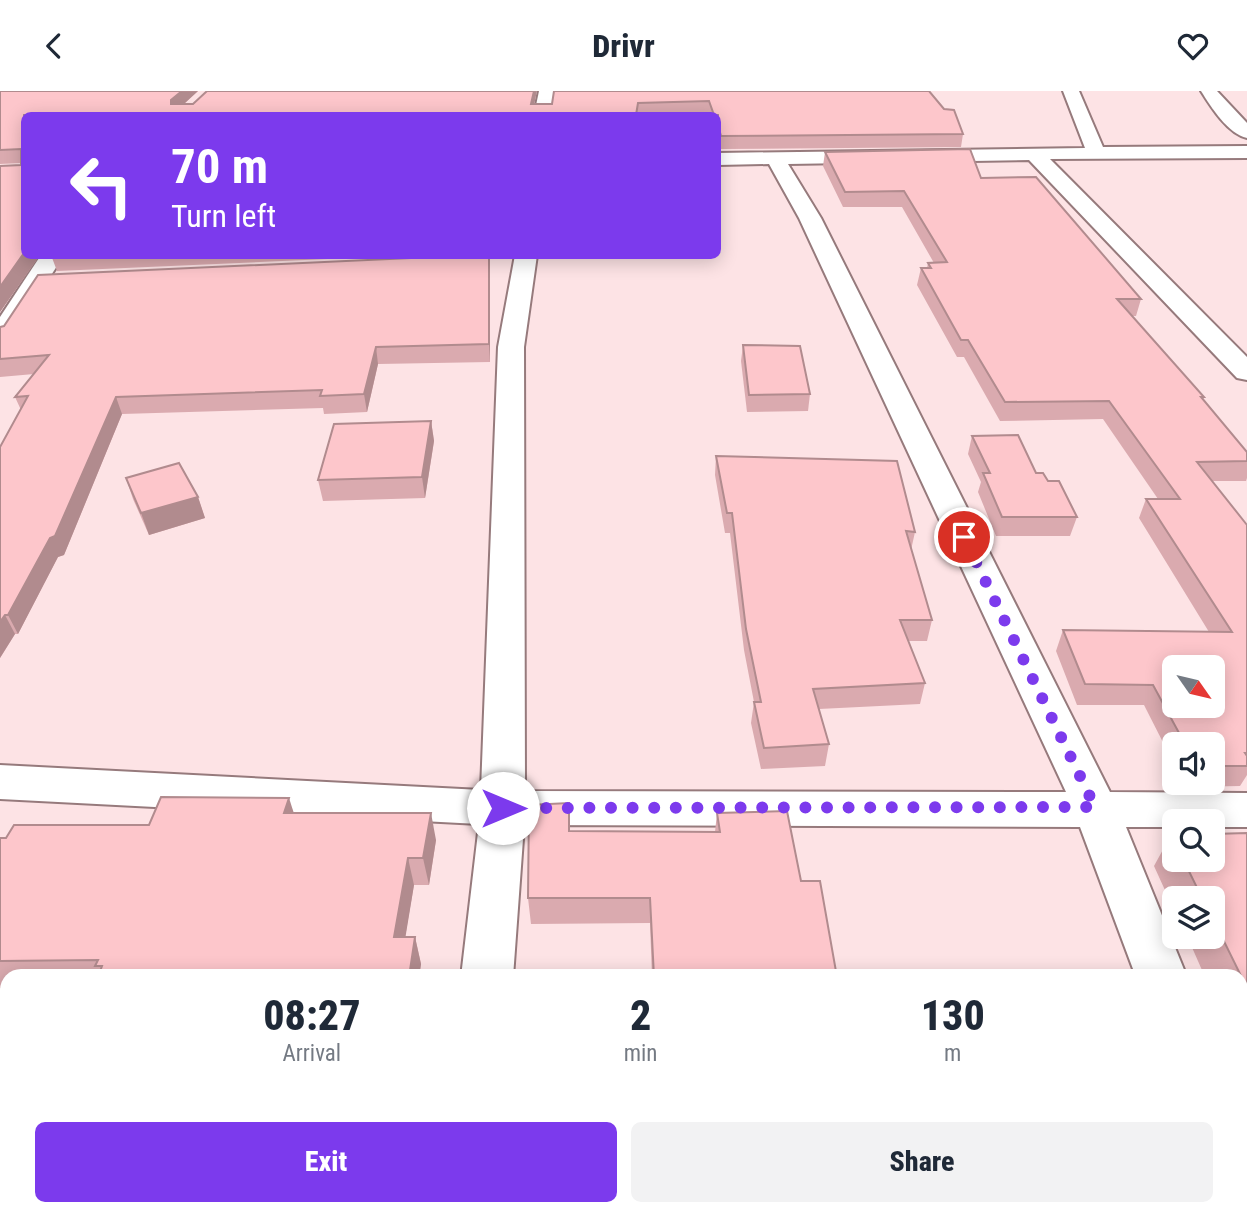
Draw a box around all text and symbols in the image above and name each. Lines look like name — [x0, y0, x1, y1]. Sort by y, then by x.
icon: back — [35, 27, 73, 65]
text: Drivr — [592, 27, 655, 65]
icon: heart — [1174, 27, 1212, 65]
text: 70 m — [171, 138, 268, 195]
icon: left — [56, 140, 147, 231]
text: Turn left — [171, 197, 276, 235]
pin — [934, 507, 994, 567]
icon: arrive — [945, 518, 983, 556]
north arrow — [1162, 655, 1225, 717]
map controls — [1162, 655, 1225, 949]
button: sound — [1162, 732, 1225, 795]
position arrow — [466, 771, 540, 845]
button: search — [1162, 809, 1225, 872]
button: layers — [1162, 886, 1225, 949]
text: 08:27 — [263, 991, 360, 1040]
text: 2 — [630, 991, 651, 1040]
text: 130 — [921, 991, 985, 1040]
text: Arrival — [283, 1040, 341, 1067]
text: min — [624, 1040, 657, 1067]
text: m — [944, 1040, 961, 1067]
button: Exit — [35, 1122, 617, 1202]
button: Share — [631, 1122, 1213, 1202]

